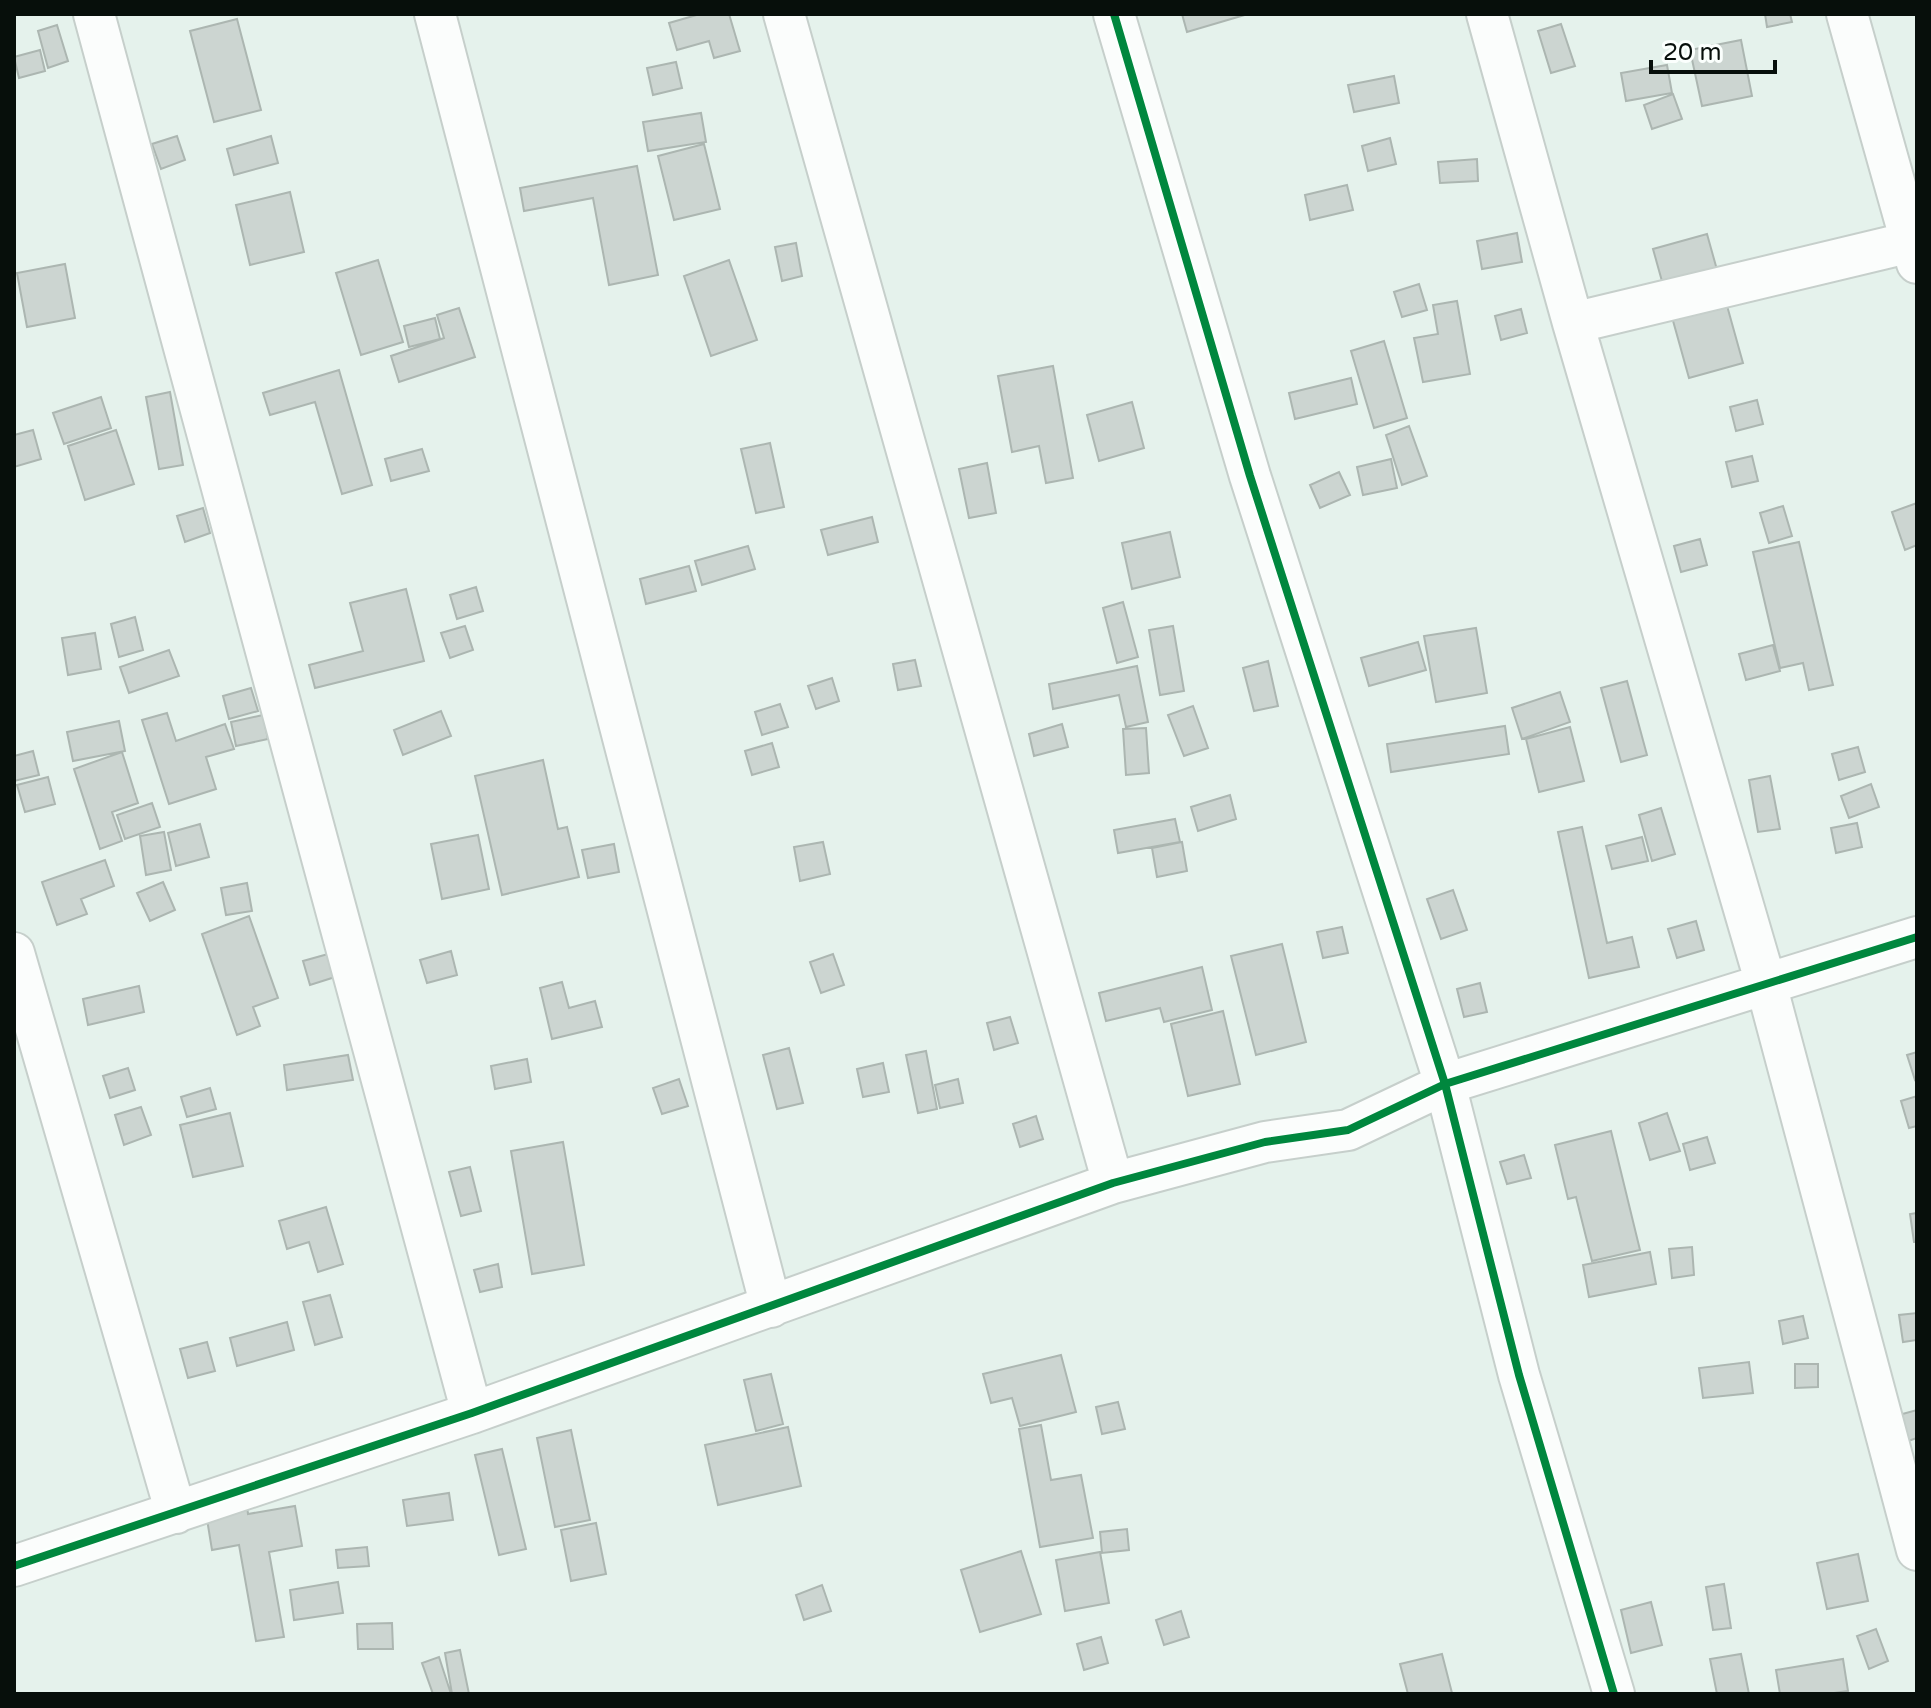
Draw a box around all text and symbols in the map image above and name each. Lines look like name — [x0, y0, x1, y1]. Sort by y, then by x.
scale bar — [1651, 24, 1775, 74]
text: 20 m — [1663, 38, 1721, 67]

